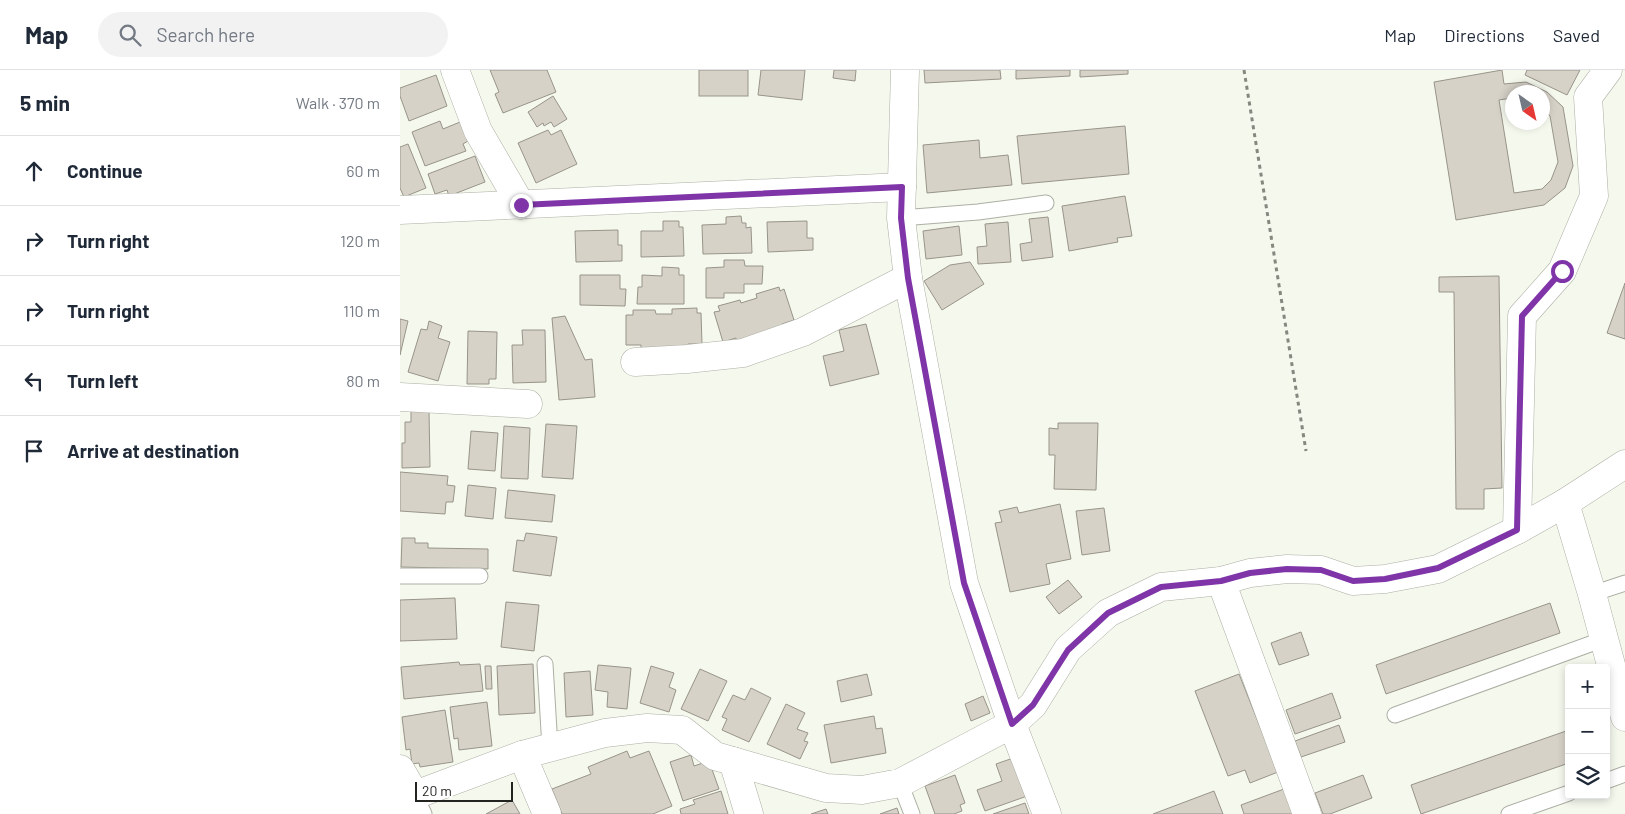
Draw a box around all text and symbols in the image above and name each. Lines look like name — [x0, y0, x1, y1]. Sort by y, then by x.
search box — [98, 12, 448, 57]
text: Map — [25, 20, 68, 49]
icon: search — [116, 21, 144, 49]
text: Search here — [156, 23, 255, 46]
text: Map — [1384, 24, 1416, 46]
text: Directions — [1444, 24, 1525, 46]
text: Saved — [1553, 24, 1600, 46]
north arrow — [1505, 85, 1550, 130]
text: 5 min — [20, 90, 70, 115]
text: Walk · 370 m — [296, 93, 380, 112]
icon: ahead — [20, 157, 48, 185]
text: Continue — [67, 159, 143, 182]
text: 60 m — [346, 161, 380, 180]
route end — [510, 194, 533, 217]
icon: right — [20, 227, 48, 255]
text: Turn right — [67, 229, 149, 252]
text: 120 m — [340, 231, 380, 250]
route start — [1551, 260, 1574, 283]
icon: right — [20, 297, 48, 325]
text: Turn right — [67, 299, 149, 322]
text: 110 m — [343, 301, 380, 320]
icon: left — [20, 367, 48, 395]
text: Turn left — [67, 369, 138, 392]
text: 80 m — [346, 371, 380, 390]
icon: arrive — [20, 437, 48, 465]
text: Arrive at destination — [67, 439, 239, 462]
map controls — [1565, 664, 1610, 799]
button: + — [1565, 664, 1610, 709]
button: − — [1565, 709, 1610, 754]
button: layers — [1565, 754, 1610, 799]
scale bar — [415, 779, 512, 802]
text: 20 m — [422, 782, 452, 799]

